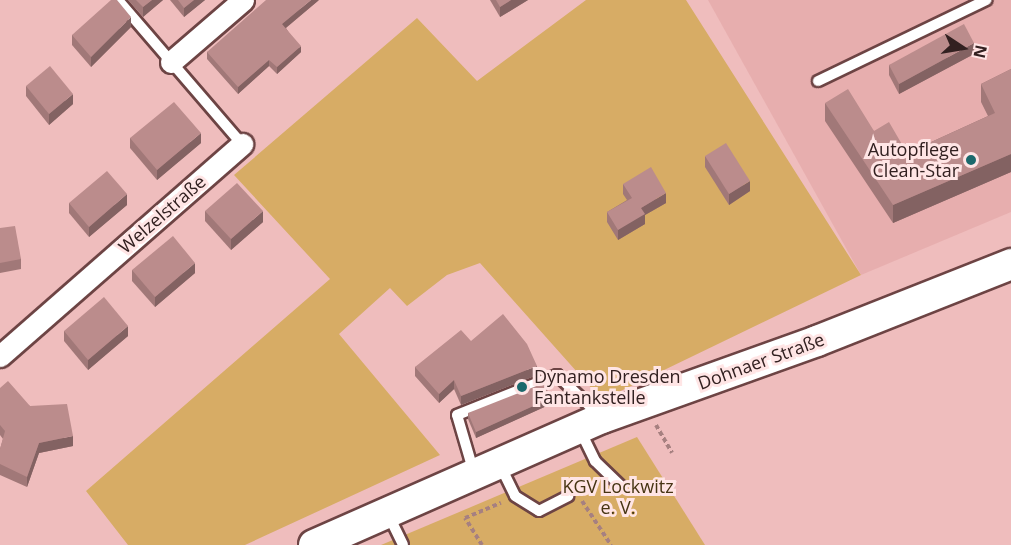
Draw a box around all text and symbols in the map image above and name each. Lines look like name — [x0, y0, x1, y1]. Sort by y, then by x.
north arrow — [933, 18, 993, 78]
text: N — [968, 43, 993, 60]
place label: Autopflege Clean-Star — [868, 139, 959, 182]
marker: Autopflege Clean-Star — [964, 153, 978, 167]
street label: Welzelstraße — [114, 170, 210, 258]
street label: Dohnaer Straße — [695, 328, 827, 394]
place label: Dynamo Dresden Fantankstelle — [534, 366, 681, 409]
marker: Dynamo Dresden Fantankstelle — [515, 380, 529, 394]
park label: KGV Lockwitz e. V. — [562, 476, 674, 518]

